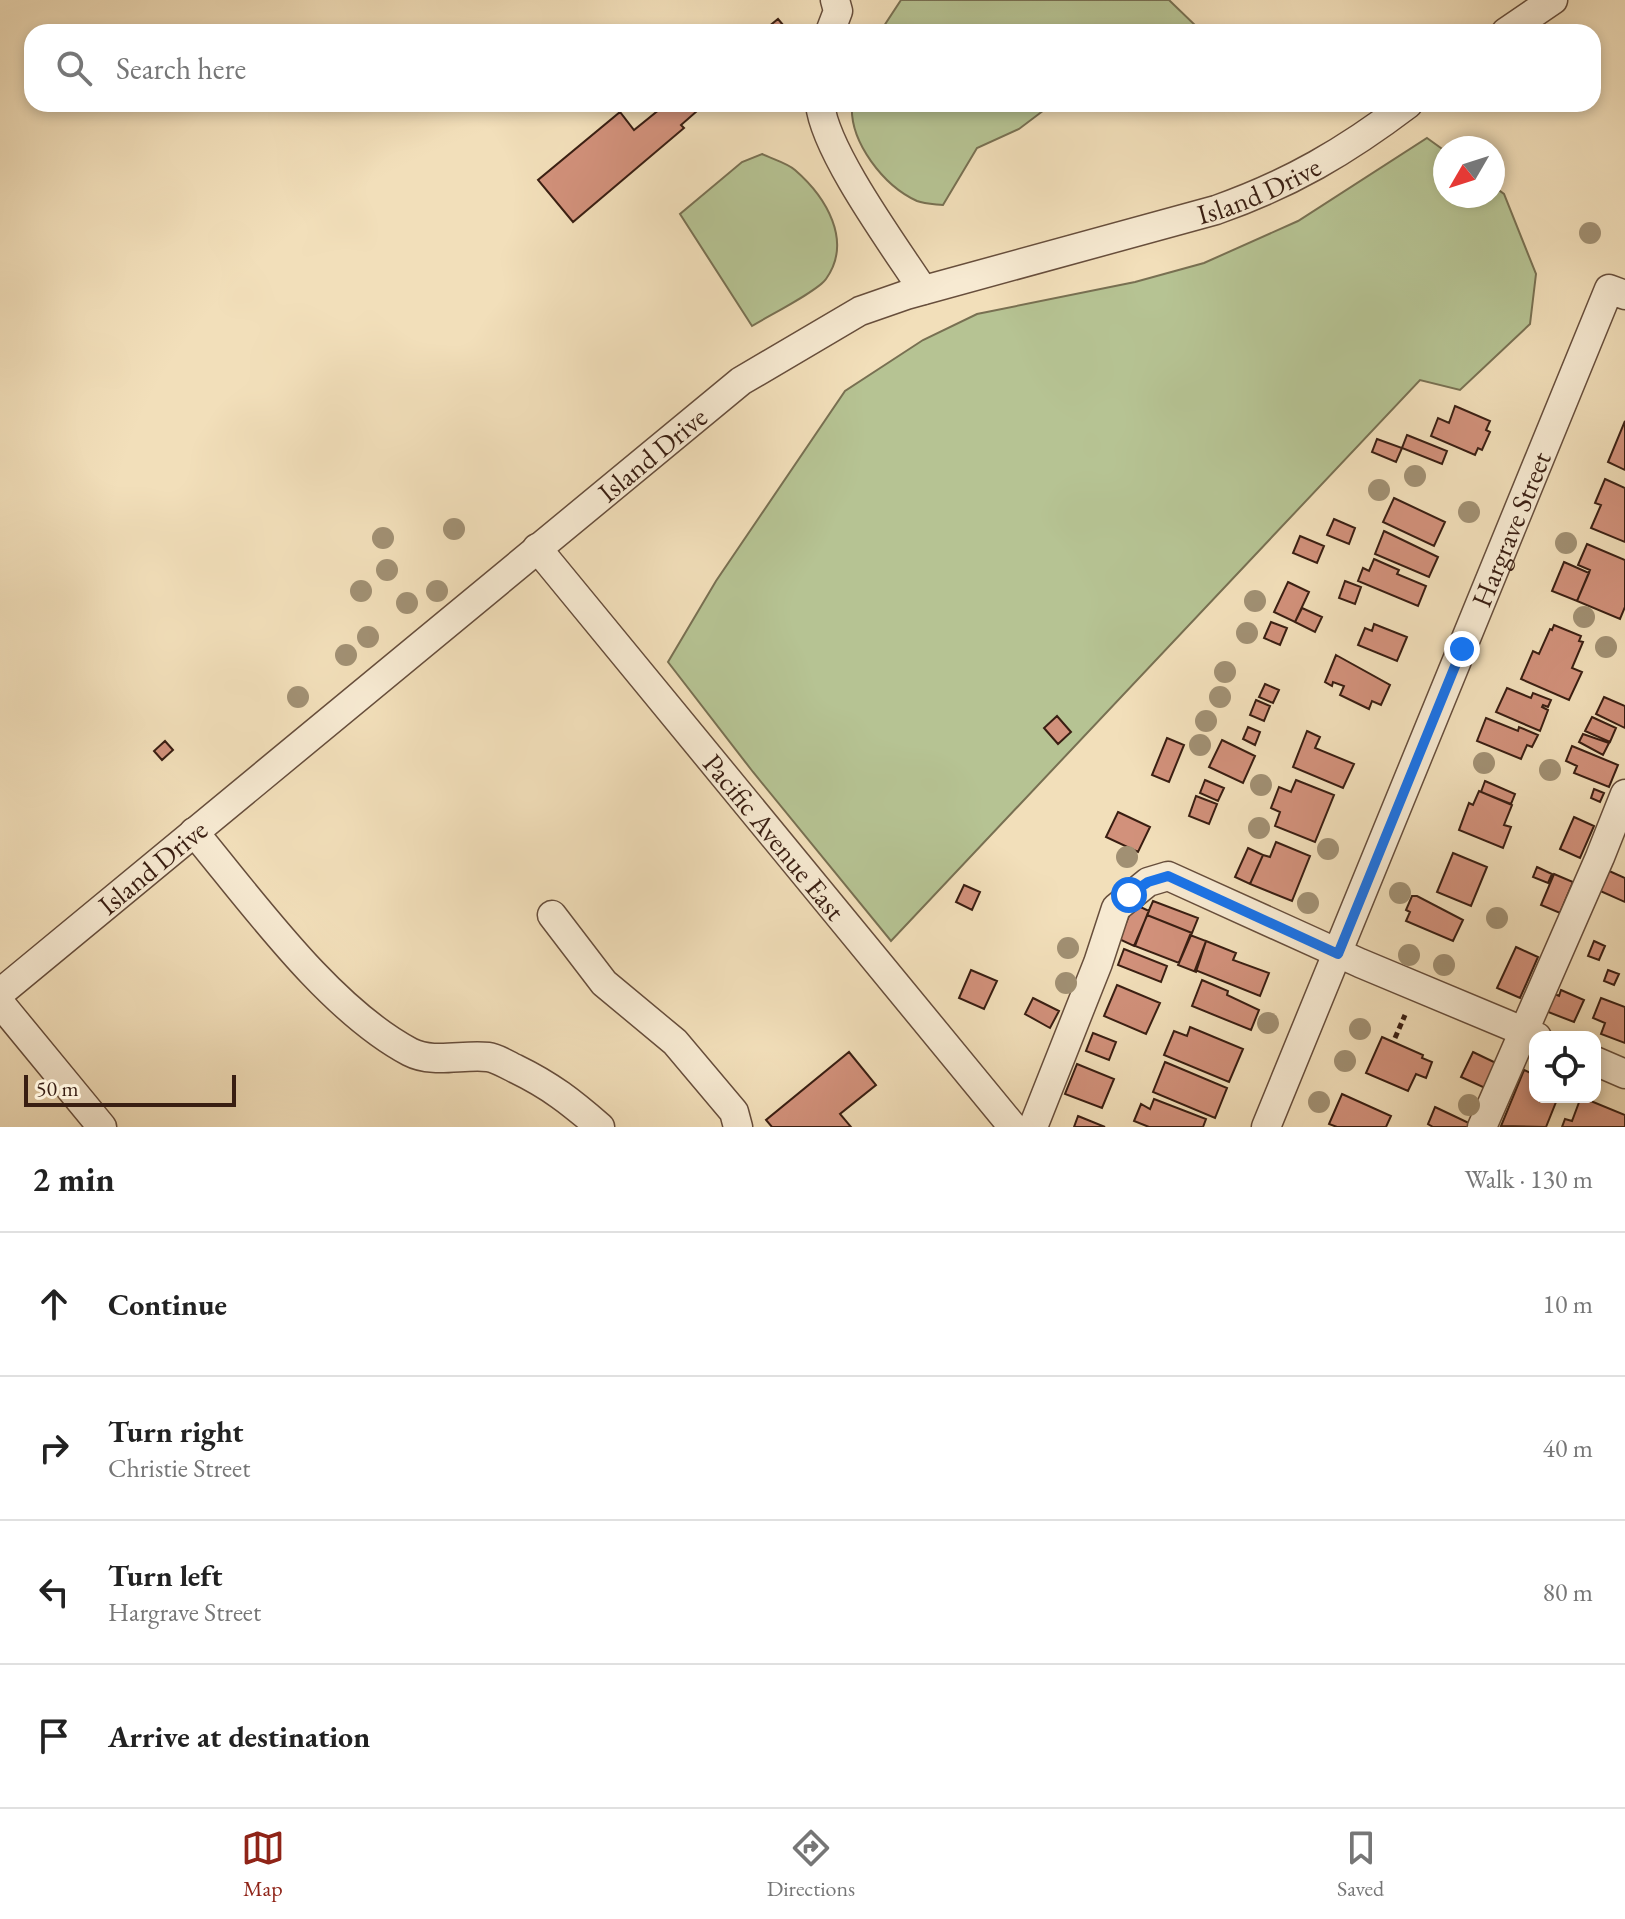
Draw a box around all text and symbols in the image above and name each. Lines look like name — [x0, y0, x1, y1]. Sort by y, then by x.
search box — [24, 24, 1601, 112]
icon: search — [52, 46, 96, 90]
text: Search here — [116, 49, 246, 88]
north arrow — [1433, 136, 1505, 208]
street label: Island Drive — [1193, 148, 1327, 232]
street label: Island Drive — [590, 399, 714, 510]
street label: Hargrave Street — [1463, 446, 1559, 612]
route end — [1444, 631, 1480, 667]
street label: Pacific Avenue East — [695, 746, 854, 928]
street label: Island Drive — [91, 811, 215, 922]
route start — [1111, 877, 1147, 913]
map controls — [1529, 1031, 1601, 1103]
button: locate — [1529, 1031, 1601, 1103]
scale bar — [24, 1071, 236, 1107]
text: 50 m — [36, 1074, 79, 1103]
text: 2 min — [32, 1157, 115, 1201]
text: Walk · 130 m — [1465, 1162, 1593, 1196]
icon: ahead — [32, 1282, 76, 1326]
text: Continue — [108, 1285, 227, 1324]
text: 10 m — [1543, 1287, 1593, 1321]
text: Turn right — [108, 1412, 244, 1451]
icon: right — [32, 1426, 76, 1470]
text: 40 m — [1543, 1431, 1593, 1465]
text: Christie Street — [108, 1451, 250, 1485]
text: Turn left — [108, 1556, 222, 1595]
icon: left — [32, 1570, 76, 1614]
text: 80 m — [1543, 1575, 1593, 1609]
text: Hargrave Street — [108, 1595, 261, 1629]
icon: arrive — [32, 1714, 76, 1758]
text: Arrive at destination — [108, 1717, 370, 1756]
tab: Map — [241, 1826, 285, 1903]
tab: Directions — [767, 1826, 855, 1903]
tab: Saved — [1337, 1826, 1384, 1903]

